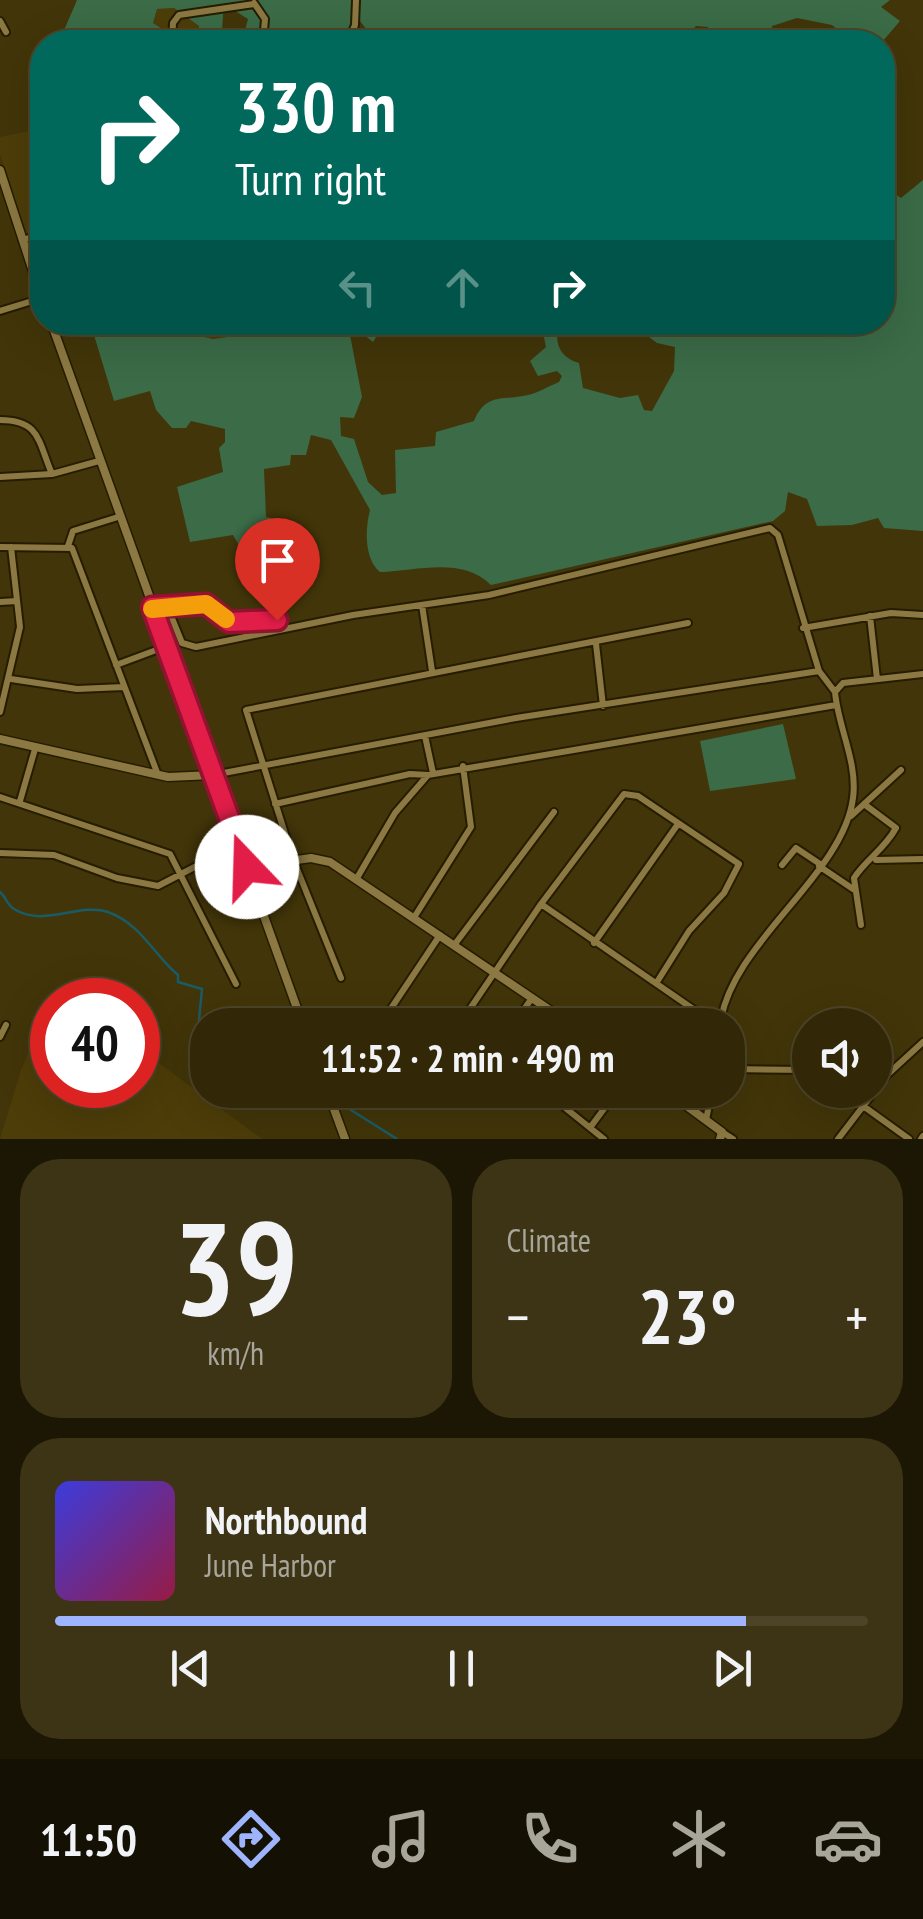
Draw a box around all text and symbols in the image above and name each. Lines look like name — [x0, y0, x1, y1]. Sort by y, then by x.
text: 330 m — [235, 61, 396, 151]
icon: right — [70, 70, 200, 200]
text: Turn right — [235, 149, 386, 207]
icon: left — [330, 260, 385, 315]
icon: ahead — [435, 260, 490, 315]
icon: right — [540, 260, 595, 315]
pin — [235, 518, 320, 621]
icon: arrive — [250, 533, 305, 588]
position arrow — [195, 815, 299, 919]
speed limit sign: 40 — [30, 978, 160, 1108]
map controls — [792, 1008, 892, 1108]
button: sound — [792, 1008, 892, 1108]
text: 11:52 · 2 min · 490 m — [321, 1033, 614, 1082]
text: 39 — [174, 1183, 298, 1351]
text: Climate — [507, 1219, 591, 1261]
text: 23° — [638, 1268, 737, 1365]
text: − — [507, 1281, 529, 1352]
text: + — [845, 1281, 868, 1352]
text: km/h — [207, 1332, 264, 1374]
text: Northbound — [205, 1495, 367, 1544]
text: June Harbor — [205, 1544, 336, 1586]
icon: previous — [163, 1641, 218, 1696]
icon: pause — [434, 1641, 489, 1696]
icon: next — [705, 1641, 760, 1696]
icon: directions — [216, 1804, 286, 1874]
icon: music — [366, 1804, 436, 1874]
icon: phone — [515, 1804, 585, 1874]
icon: climate — [664, 1804, 734, 1874]
icon: car — [813, 1804, 883, 1874]
text: 11:50 — [40, 1810, 137, 1868]

